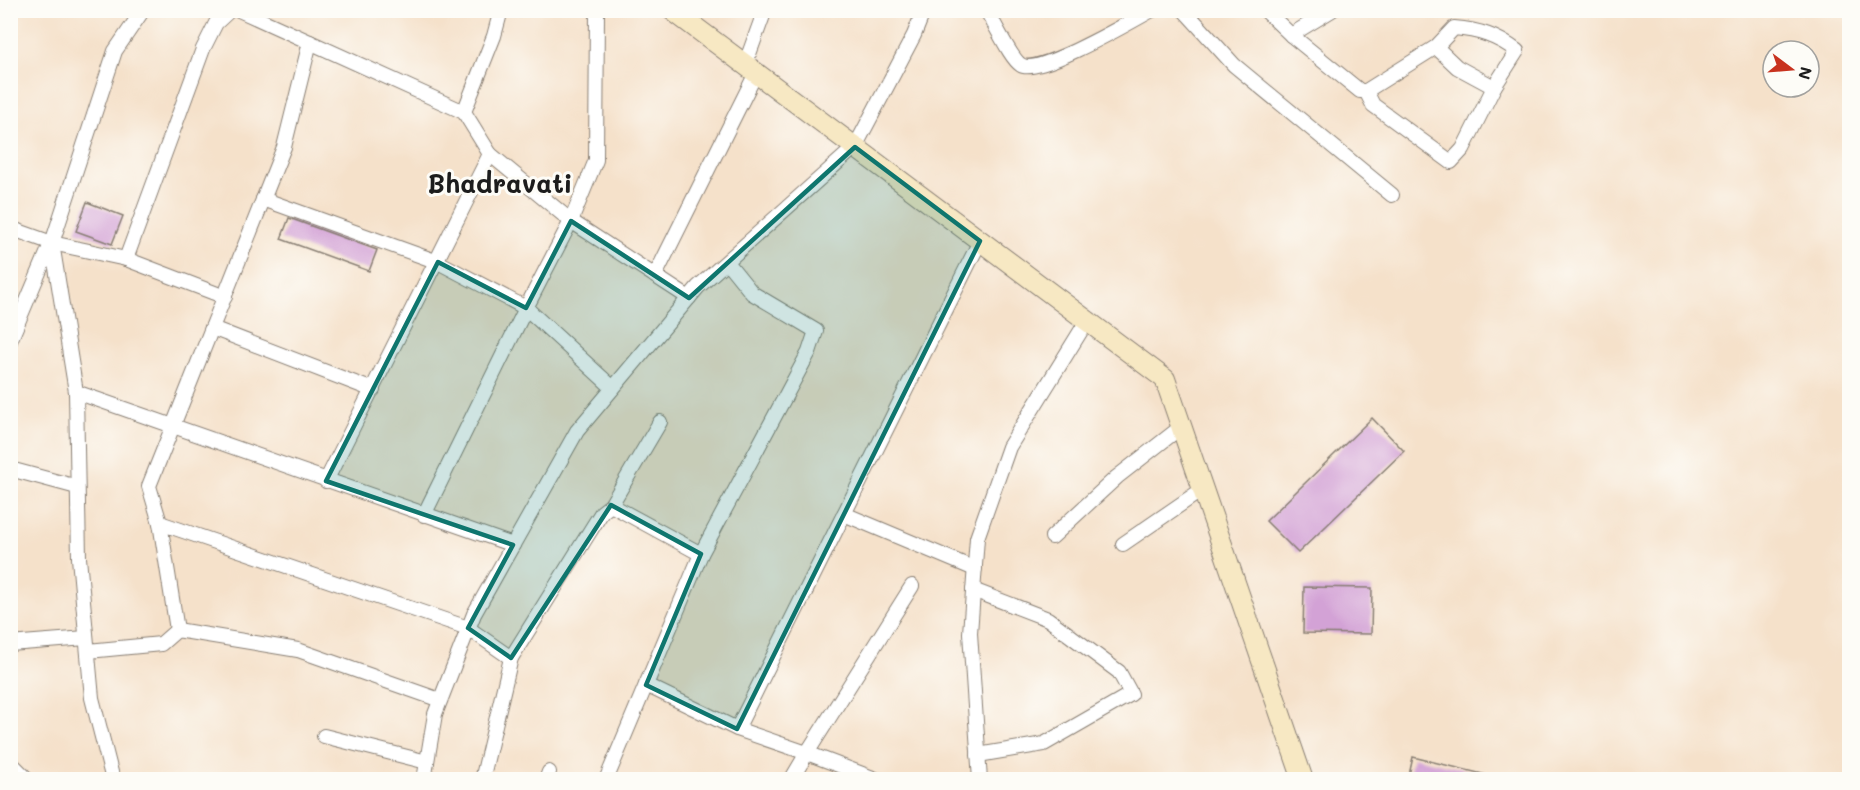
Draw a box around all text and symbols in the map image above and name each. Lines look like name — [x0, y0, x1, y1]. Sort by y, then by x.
north arrow — [1761, 39, 1821, 99]
text: N — [1794, 65, 1818, 82]
district label: Bhadravati — [428, 166, 572, 200]

